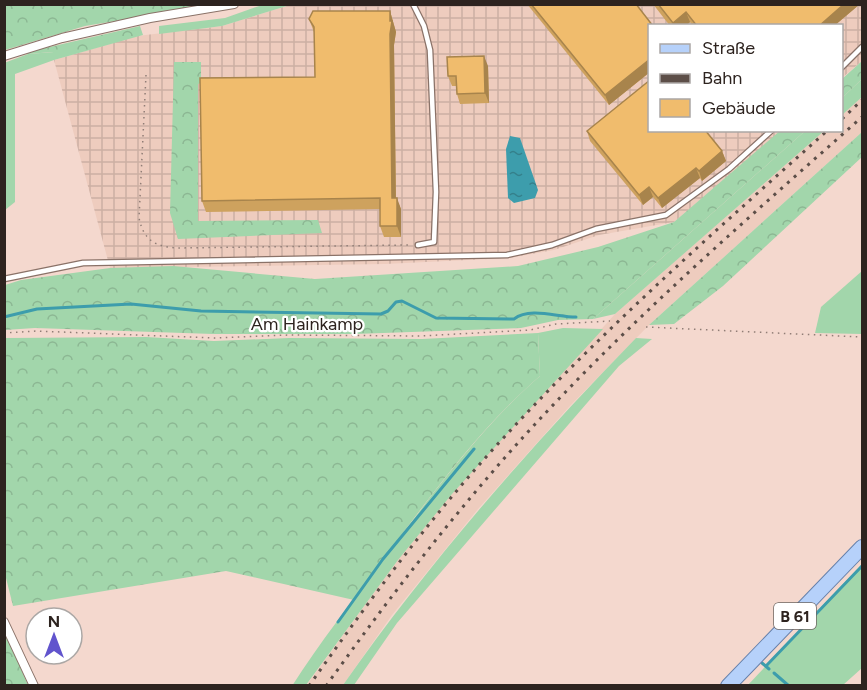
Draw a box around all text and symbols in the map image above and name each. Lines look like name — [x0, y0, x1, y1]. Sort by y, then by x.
legend — [648, 24, 843, 132]
text: Straße — [702, 37, 755, 59]
text: Bahn — [702, 67, 742, 89]
text: Gebäude — [702, 97, 776, 119]
street label: Am Hainkamp — [251, 313, 363, 335]
road number: B 61 — [774, 603, 816, 629]
north arrow — [24, 606, 84, 666]
text: N — [48, 612, 60, 631]

